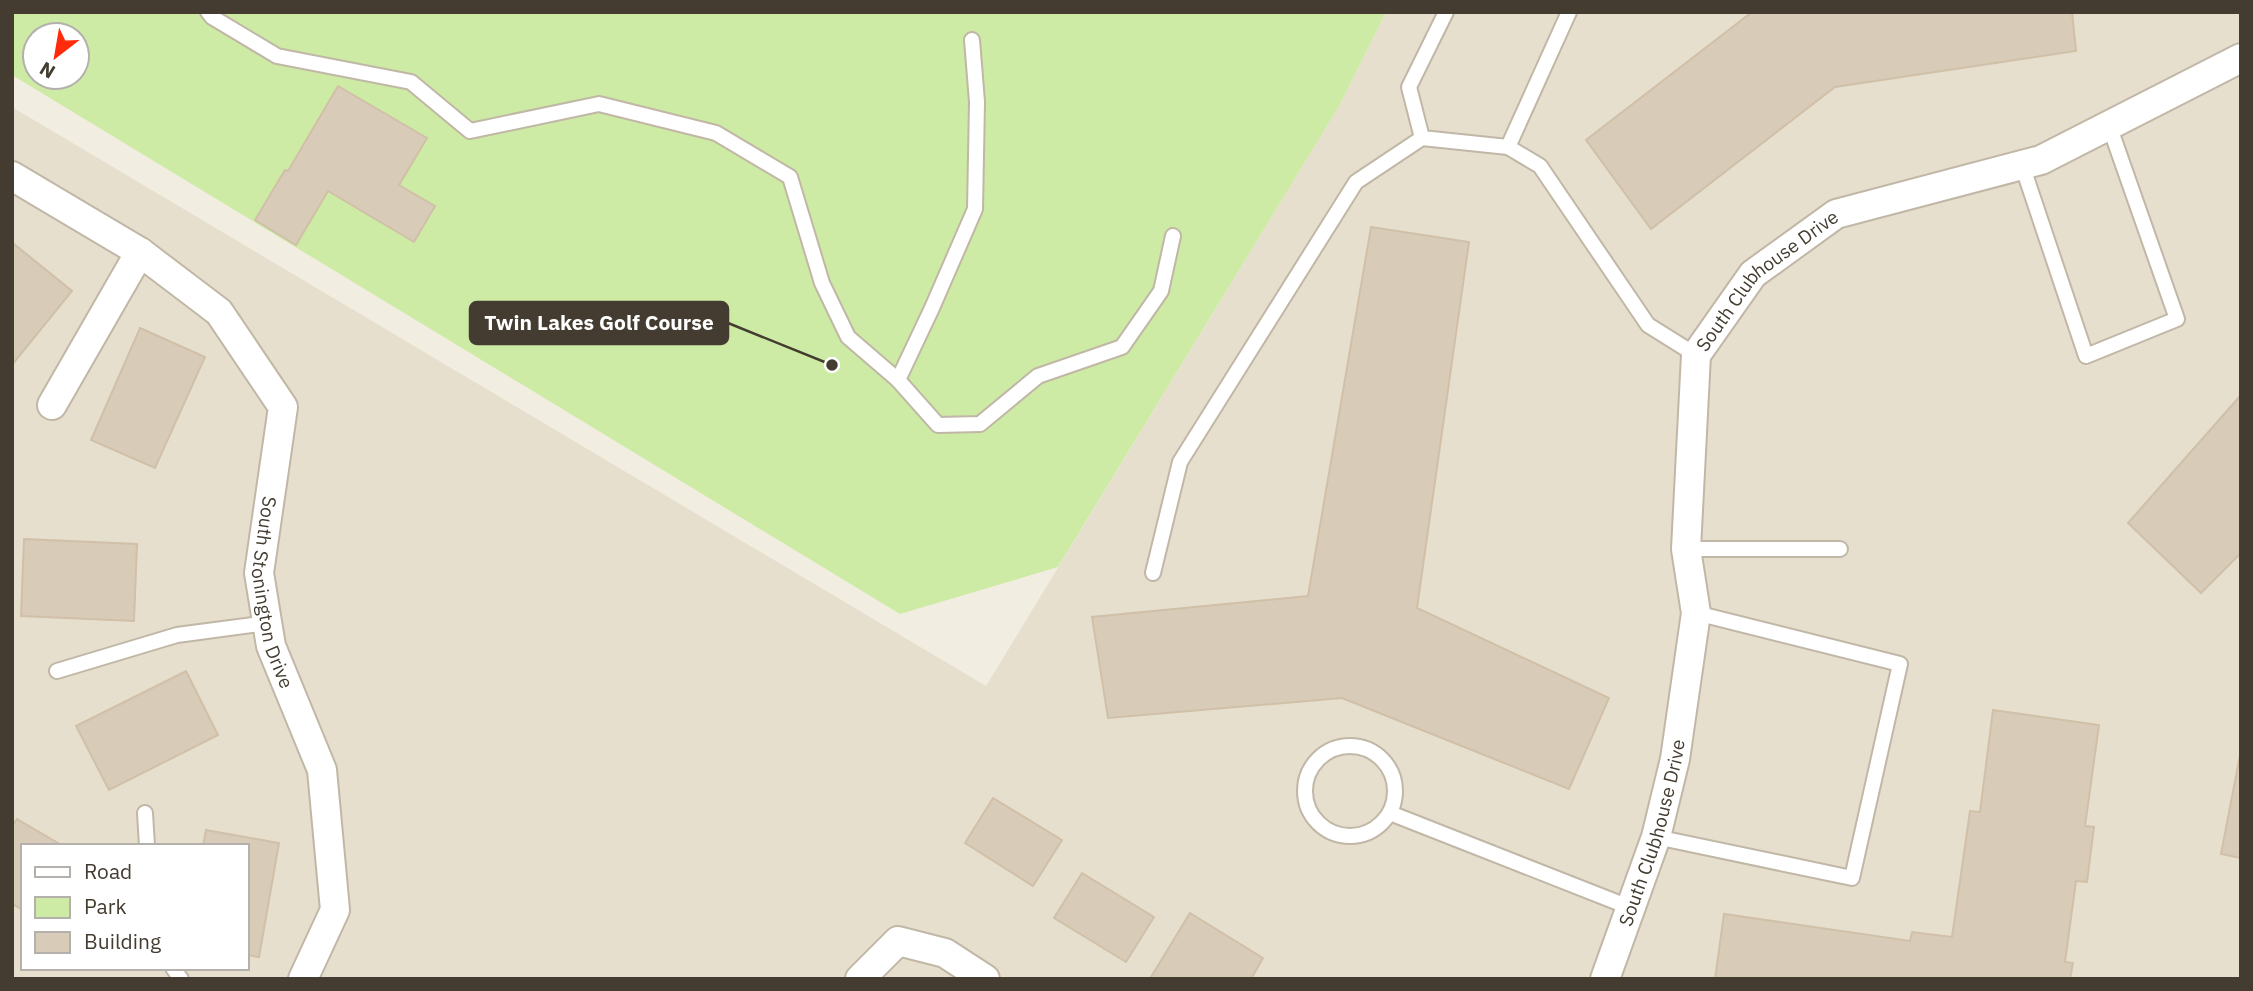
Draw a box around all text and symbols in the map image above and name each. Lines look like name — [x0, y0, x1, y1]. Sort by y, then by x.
north arrow — [21, 21, 91, 91]
text: N — [35, 57, 59, 84]
street label: South Clubhouse Drive — [1690, 204, 1843, 356]
callout: Twin Lakes Golf Course — [470, 302, 728, 344]
text: Twin Lakes Golf Course — [484, 308, 714, 336]
street label: South Stonington Drive — [246, 495, 299, 692]
street label: South Clubhouse Drive — [1613, 738, 1690, 929]
legend — [21, 844, 248, 970]
text: Road — [84, 857, 132, 885]
text: Park — [84, 892, 127, 920]
text: Building — [84, 927, 161, 955]

